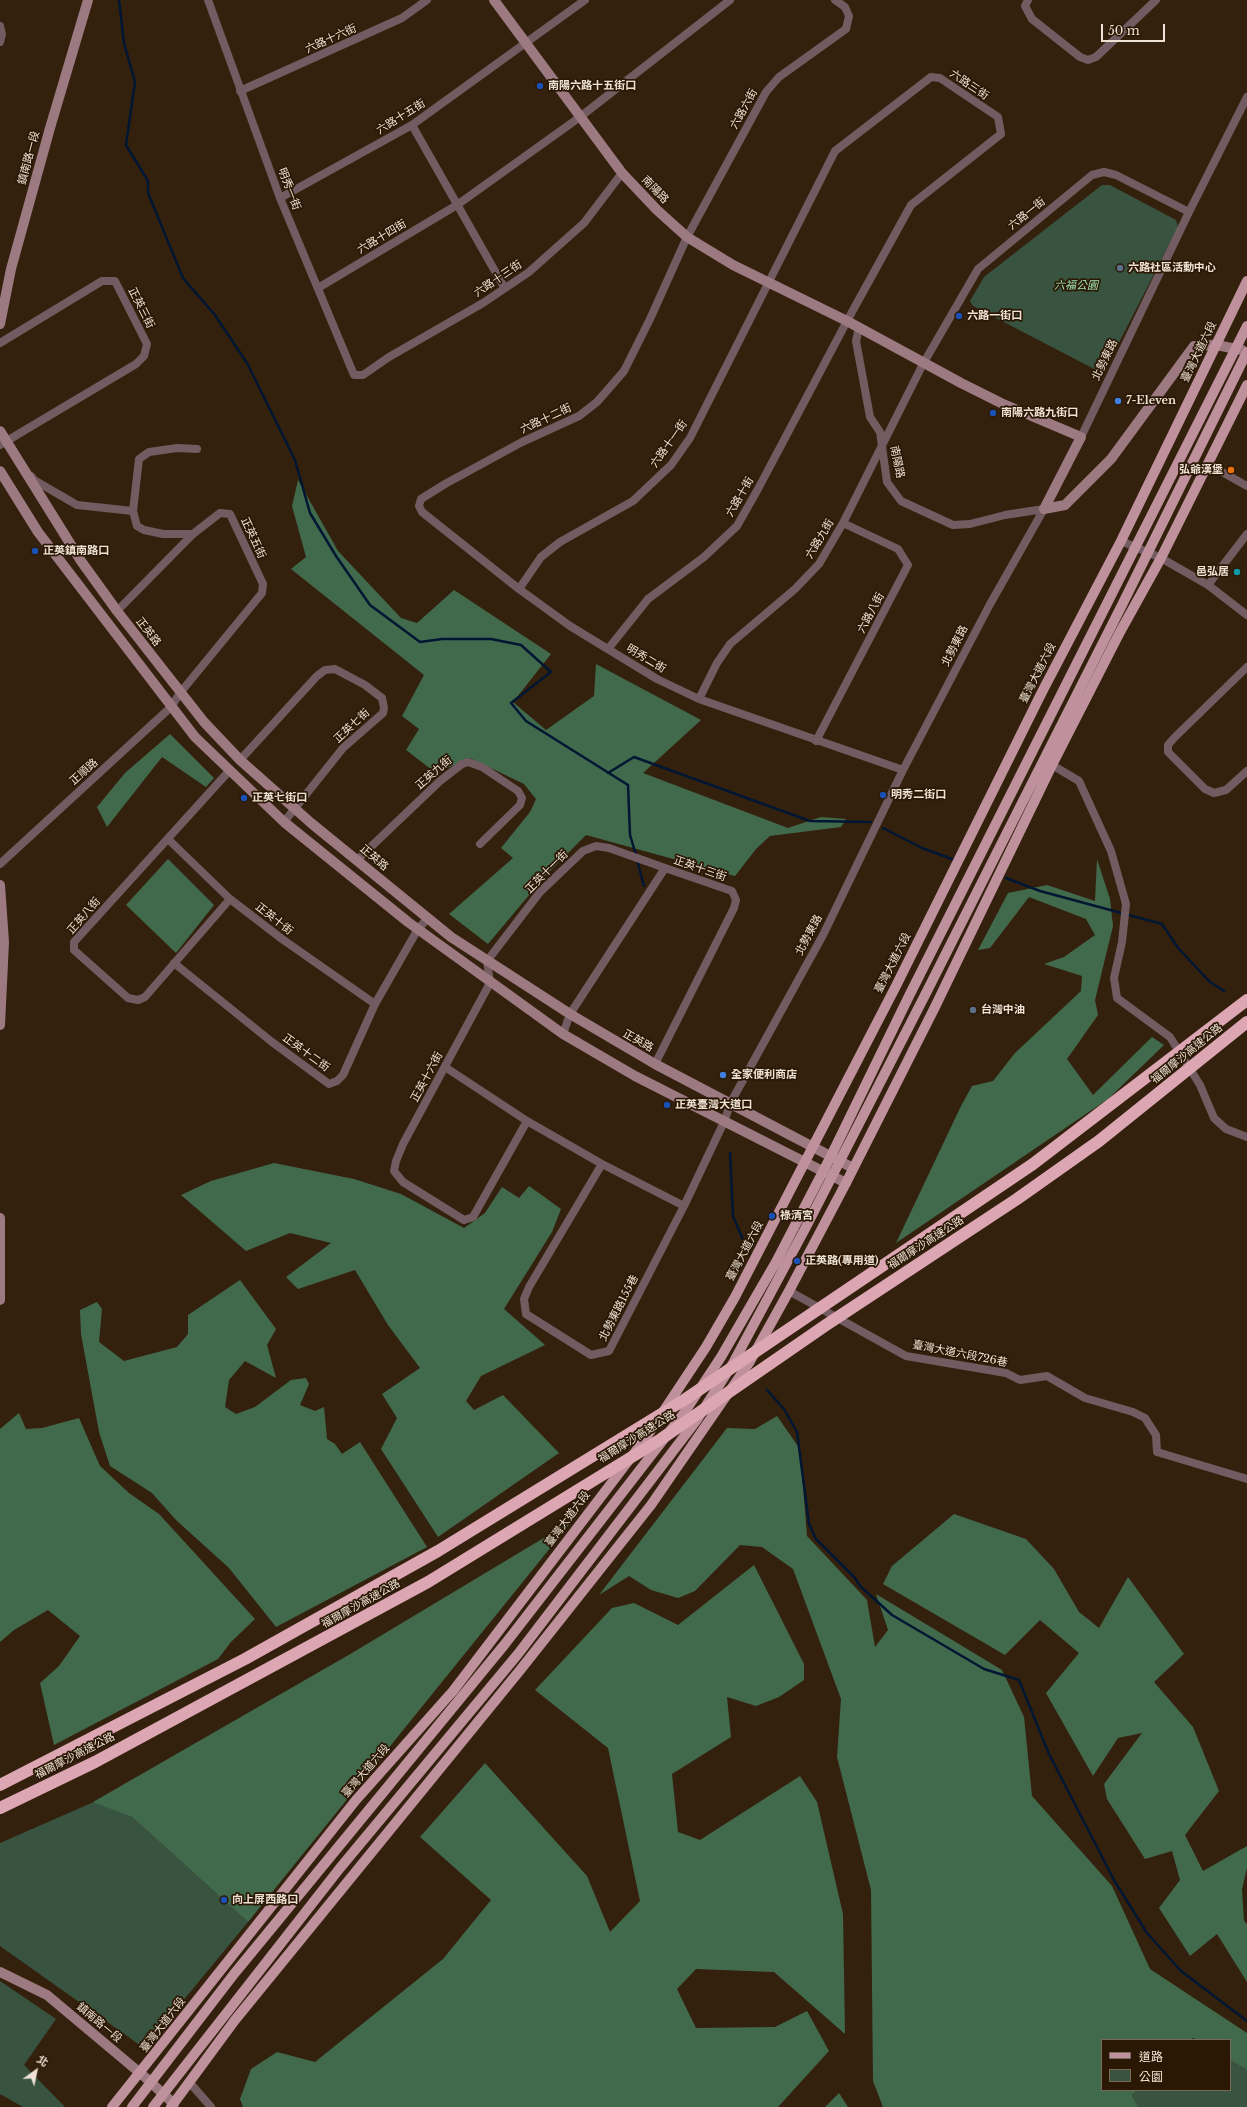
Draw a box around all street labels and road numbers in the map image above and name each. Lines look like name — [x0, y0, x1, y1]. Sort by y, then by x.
street label: 六路十六街 — [303, 22, 359, 56]
street label: 六路三街 — [947, 67, 991, 103]
street label: 六路六街 — [728, 87, 760, 131]
street label: 六路十五街 — [374, 97, 428, 137]
street label: 鎮南路一段 — [16, 130, 42, 186]
street label: 明秀一街 — [275, 166, 303, 212]
street label: 南陽路 — [639, 174, 671, 206]
street label: 六路一街 — [1006, 195, 1048, 233]
street label: 六路十四街 — [355, 217, 409, 257]
street label: 六路十三街 — [472, 258, 524, 300]
street label: 正英三街 — [125, 285, 157, 331]
street label: 臺灣大道六段 — [1179, 319, 1219, 385]
street label: 北勢東路 — [1089, 337, 1121, 383]
street label: 六路十二街 — [518, 401, 574, 437]
street label: 六路十一街 — [648, 418, 690, 470]
street label: 南陽路 — [887, 444, 907, 480]
street label: 六路十街 — [723, 475, 757, 519]
street label: 正英五街 — [238, 515, 268, 561]
street label: 六路九街 — [803, 517, 837, 561]
street label: 六路八街 — [855, 590, 887, 636]
street label: 正英路 — [133, 615, 163, 649]
street label: 北勢東路 — [939, 623, 971, 669]
street label: 臺灣大道六段 — [1017, 641, 1059, 705]
street label: 明秀二街 — [624, 642, 668, 676]
street label: 正英七街 — [331, 706, 373, 746]
street label: 正英九街 — [413, 754, 455, 792]
street label: 正順路 — [67, 756, 101, 788]
street label: 正英路 — [357, 842, 391, 874]
street label: 正英十一街 — [523, 848, 571, 896]
street label: 正英十三街 — [672, 854, 728, 884]
street label: 正英八街 — [65, 895, 103, 937]
street label: 正英十街 — [253, 900, 295, 938]
street label: 北勢東路 — [793, 912, 825, 958]
street label: 臺灣大道六段 — [872, 931, 914, 995]
street label: 福爾摩沙高速公路 — [1149, 1021, 1225, 1087]
street label: 正英路 — [620, 1027, 656, 1055]
street label: 正英十二街 — [280, 1031, 332, 1075]
street label: 正英十六街 — [408, 1050, 446, 1104]
street label: 福爾摩沙高速公路 — [886, 1214, 966, 1272]
street label: 臺灣大道六段 — [724, 1219, 766, 1283]
street label: 北勢東路155巷 — [597, 1273, 641, 1343]
street label: 臺灣大道六段726巷 — [911, 1338, 1009, 1370]
street label: 福爾摩沙高速公路 — [596, 1408, 678, 1466]
street label: 臺灣大道六段 — [543, 1489, 593, 1549]
street label: 福爾摩沙高速公路 — [319, 1577, 403, 1631]
street label: 福爾摩沙高速公路 — [33, 1730, 117, 1782]
street label: 臺灣大道六段 — [339, 1742, 393, 1800]
street label: 臺灣大道六段 — [137, 1995, 189, 2055]
street label: 鎮南路一段 — [74, 2000, 124, 2046]

